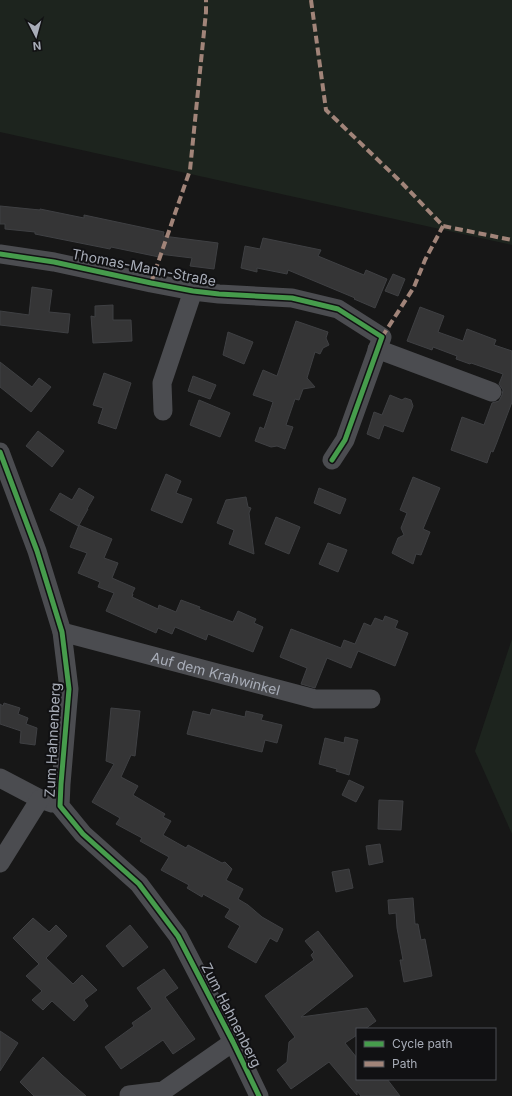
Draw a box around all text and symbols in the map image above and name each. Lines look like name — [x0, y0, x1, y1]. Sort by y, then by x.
north arrow — [16, 16, 56, 56]
text: N — [32, 39, 42, 53]
street label: Thomas-Mann-Straße — [70, 245, 218, 289]
street label: Auf dem Krahwinkel — [149, 647, 282, 698]
street label: Zum Hahnenberg — [41, 682, 63, 798]
street label: Zum Hahnenberg — [198, 960, 266, 1070]
legend — [356, 1028, 496, 1080]
text: Cycle path — [392, 1036, 453, 1051]
text: Path — [392, 1056, 417, 1071]

